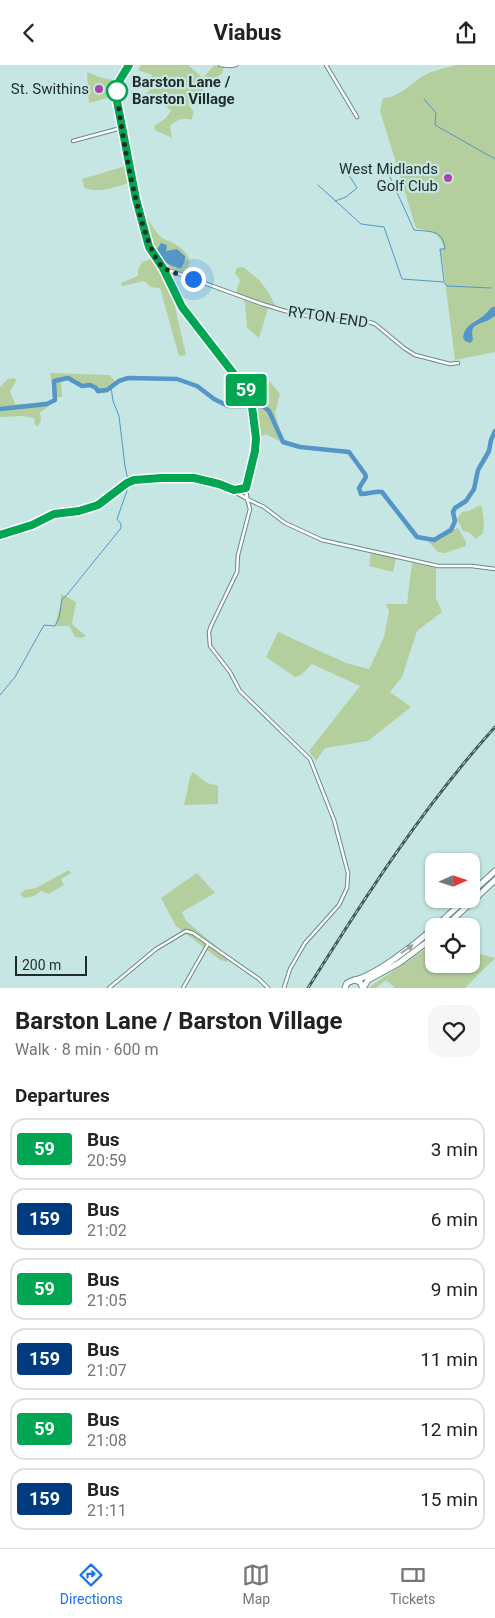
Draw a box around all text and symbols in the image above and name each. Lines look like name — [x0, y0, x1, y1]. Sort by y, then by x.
icon: back — [15, 19, 43, 47]
icon: share — [452, 19, 480, 47]
text: Viabus — [214, 20, 281, 45]
place label: Barston Lane / Barston Village — [132, 73, 235, 108]
place label: St. Swithins — [11, 80, 89, 98]
marker: Barston Lane / Barston Village — [106, 80, 128, 102]
marker: St. Swithins — [93, 83, 105, 95]
place label: West Midlands Golf Club — [339, 160, 438, 195]
marker: West Midlands Golf Club — [442, 172, 454, 184]
your location — [181, 267, 206, 292]
street label: RYTON END — [287, 302, 369, 332]
line badge: 59 — [224, 374, 268, 406]
text: 59 — [236, 379, 256, 400]
north arrow — [425, 853, 480, 907]
map controls — [425, 853, 480, 973]
button: locate — [425, 918, 480, 973]
one-way arrow — [400, 944, 413, 954]
scale bar — [15, 953, 88, 976]
text: 200 m — [22, 957, 61, 973]
button: heart — [428, 1005, 480, 1057]
text: Barston Lane / Barston Village — [15, 1007, 342, 1035]
text: Walk · 8 min · 600 m — [15, 1040, 159, 1059]
text: Departures — [15, 1084, 110, 1107]
text: Bus — [87, 1128, 120, 1151]
text: 59 — [34, 1138, 55, 1159]
text: 3 min — [431, 1138, 478, 1161]
text: 20:59 — [87, 1151, 127, 1170]
text: Bus — [87, 1198, 120, 1221]
text: 159 — [29, 1208, 60, 1229]
text: 6 min — [431, 1208, 478, 1231]
text: 21:02 — [87, 1221, 127, 1240]
text: Bus — [87, 1268, 120, 1291]
text: 59 — [34, 1278, 55, 1299]
text: 9 min — [431, 1278, 478, 1301]
text: 21:05 — [87, 1291, 127, 1310]
text: Bus — [87, 1338, 120, 1361]
text: 159 — [29, 1348, 60, 1369]
text: 11 min — [420, 1348, 478, 1371]
text: 21:07 — [87, 1361, 127, 1380]
text: Bus — [87, 1408, 120, 1431]
text: 59 — [34, 1418, 55, 1439]
text: 12 min — [420, 1418, 478, 1441]
text: 21:08 — [87, 1431, 127, 1450]
text: Bus — [87, 1478, 120, 1501]
text: 159 — [29, 1488, 60, 1509]
text: 15 min — [420, 1488, 478, 1511]
text: 21:11 — [87, 1501, 127, 1520]
tab: Directions — [60, 1561, 123, 1607]
tab: Map — [242, 1561, 270, 1607]
tab: Tickets — [390, 1561, 435, 1607]

